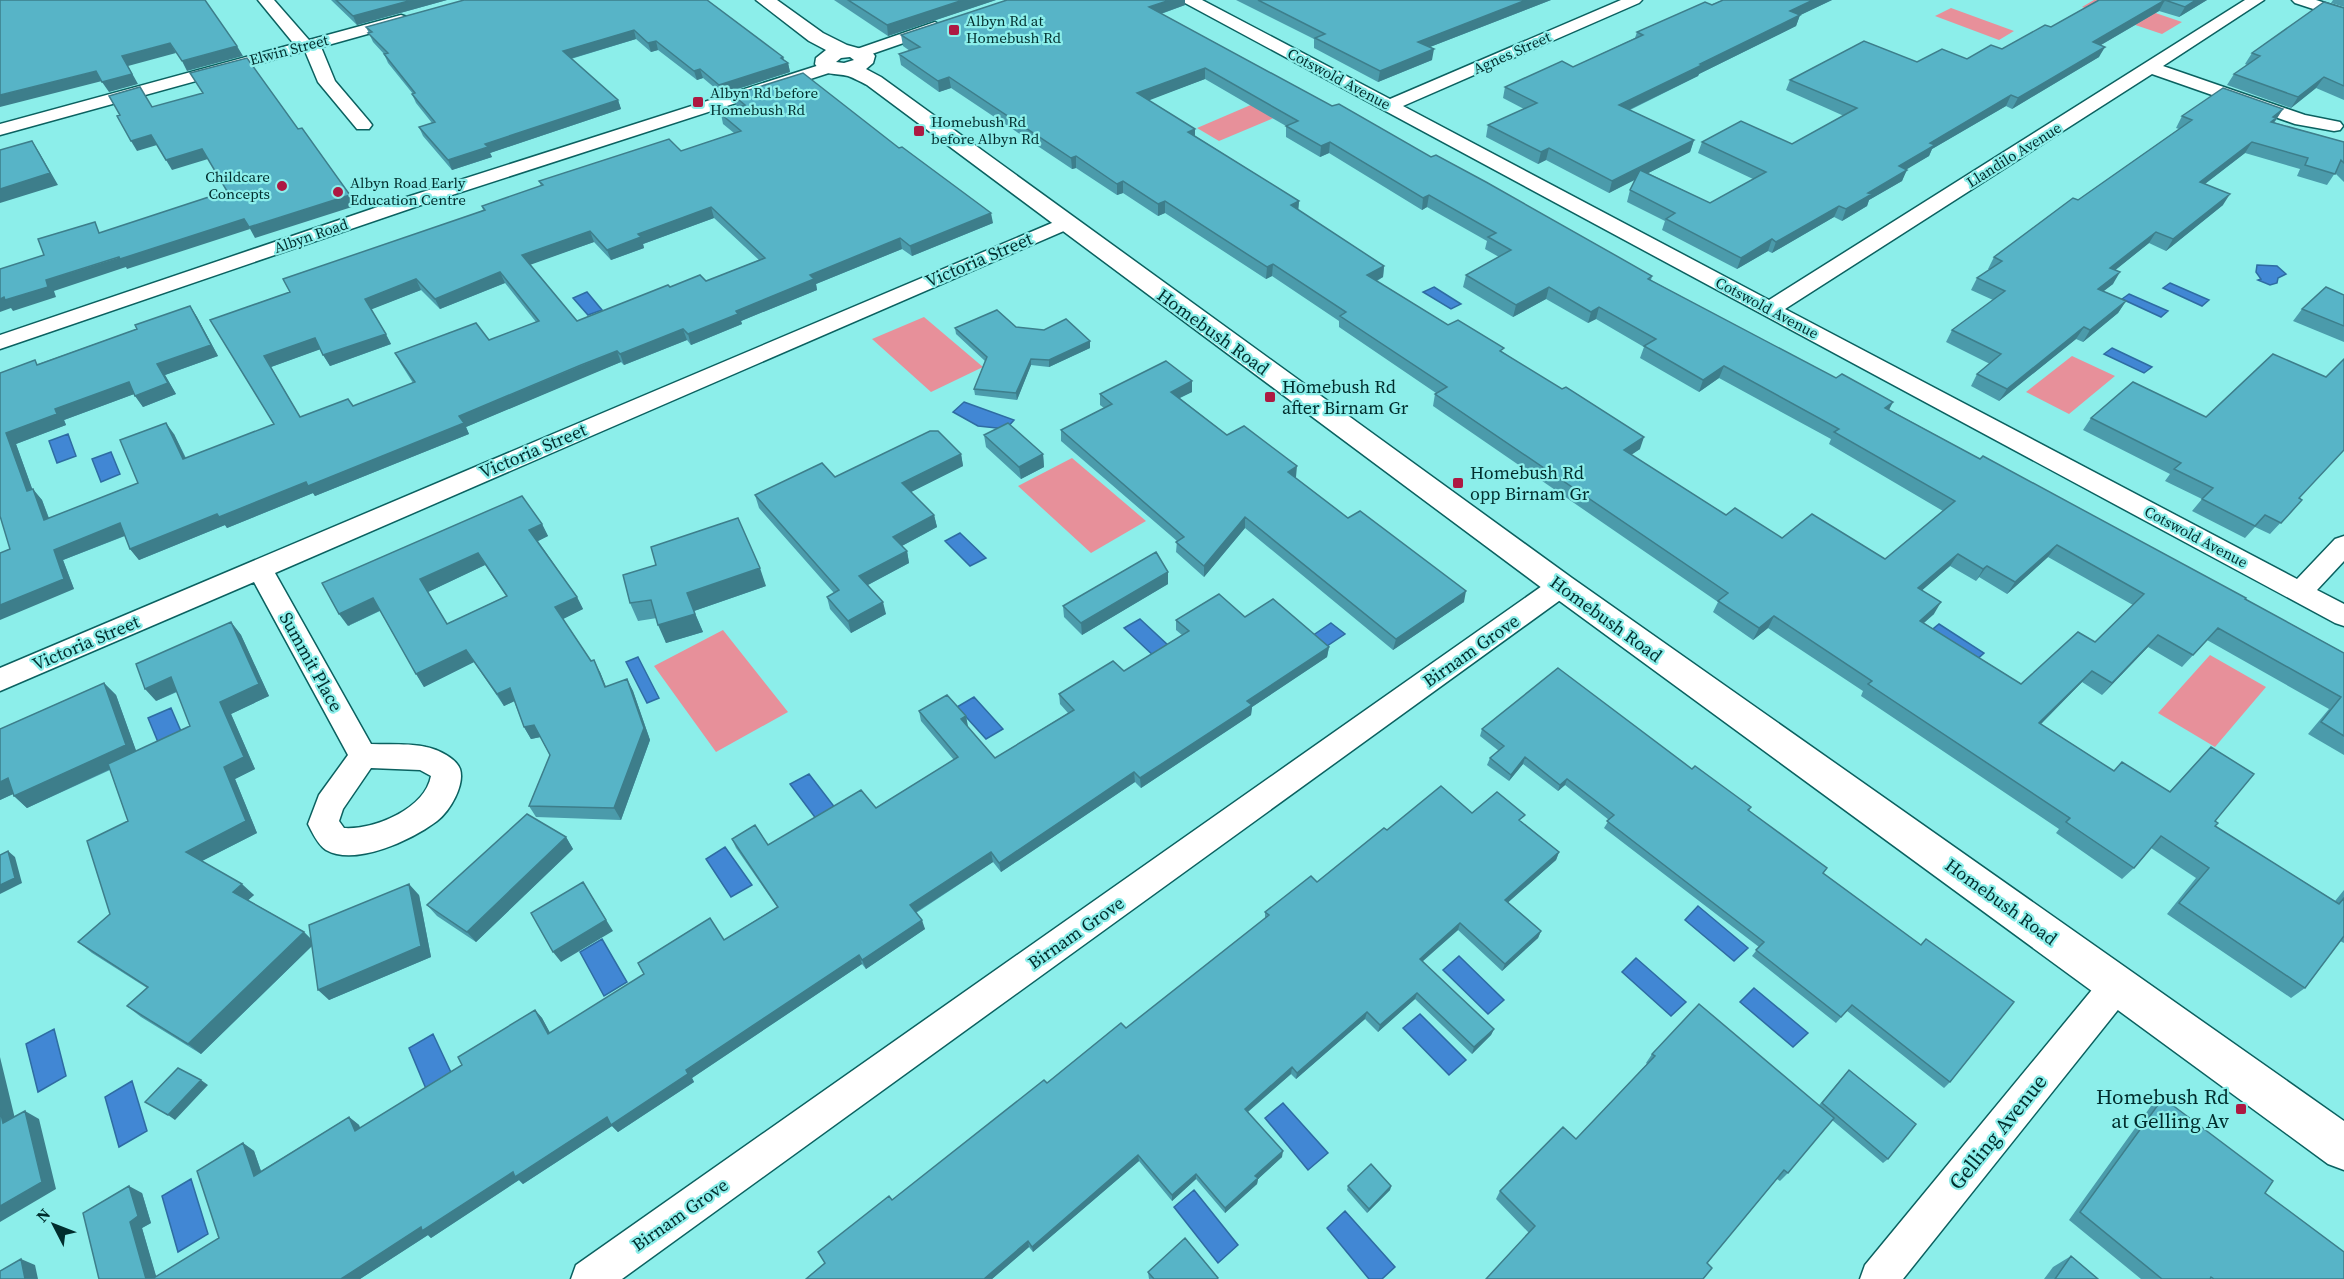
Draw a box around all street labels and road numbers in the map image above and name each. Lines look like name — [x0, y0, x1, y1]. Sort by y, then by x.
street label: Agnes Street — [1469, 26, 1554, 79]
street label: Elwin Street — [247, 29, 331, 70]
street label: Cotswold Avenue — [1284, 43, 1395, 115]
street label: Llandilo Avenue — [1962, 117, 2066, 192]
street label: Albyn Road — [271, 213, 351, 258]
street label: Victoria Street — [921, 226, 1036, 293]
street label: Cotswold Avenue — [1712, 272, 1823, 344]
street label: Homebush Road — [1152, 282, 1274, 381]
street label: Victoria Street — [475, 417, 590, 484]
street label: Cotswold Avenue — [2141, 501, 2252, 573]
street label: Homebush Road — [1545, 569, 1667, 668]
street label: Summit Place — [274, 607, 349, 716]
street label: Birnam Grove — [1418, 608, 1524, 693]
street label: Victoria Street — [28, 609, 143, 676]
street label: Homebush Road — [1940, 852, 2062, 951]
street label: Birnam Grove — [1023, 890, 1129, 975]
street label: Gelling Avenue — [1942, 1068, 2053, 1196]
street label: Birnam Grove — [627, 1172, 733, 1257]

